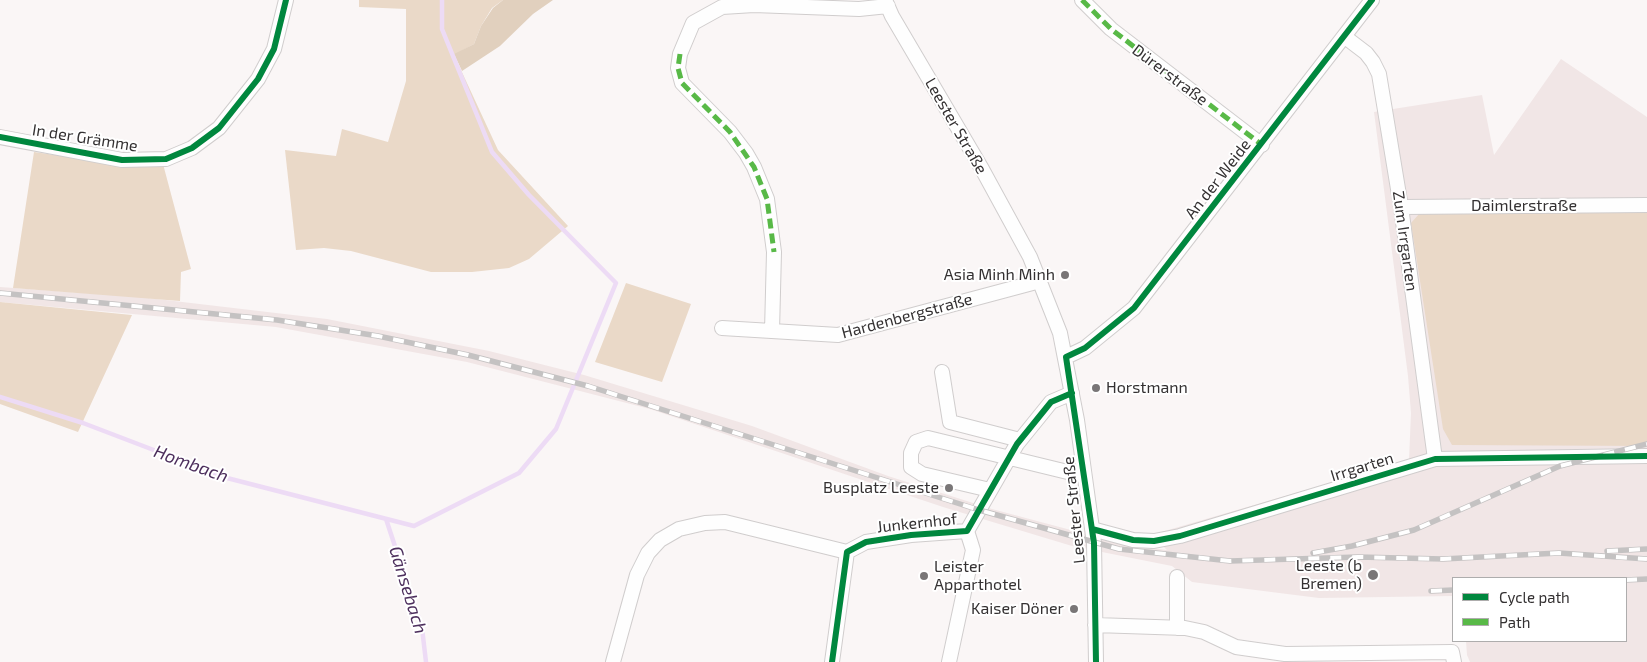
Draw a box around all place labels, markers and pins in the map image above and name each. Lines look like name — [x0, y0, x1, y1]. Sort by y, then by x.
place label: Asia Minh Minh — [944, 265, 1055, 285]
marker: Asia Minh Minh — [1059, 269, 1071, 281]
place label: Horstmann — [1106, 378, 1188, 398]
marker: Horstmann — [1090, 382, 1102, 394]
place label: Busplatz Leeste — [823, 478, 939, 498]
marker: Busplatz Leeste — [943, 482, 955, 494]
place label: Leeste (b Bremen) — [1296, 556, 1362, 594]
place label: Leister Apparthotel — [934, 557, 1022, 595]
marker: Leeste (b Bremen) — [1366, 568, 1380, 582]
marker: Leister Apparthotel — [918, 570, 930, 582]
place label: Kaiser Döner — [971, 599, 1064, 619]
marker: Kaiser Döner — [1068, 603, 1080, 615]

